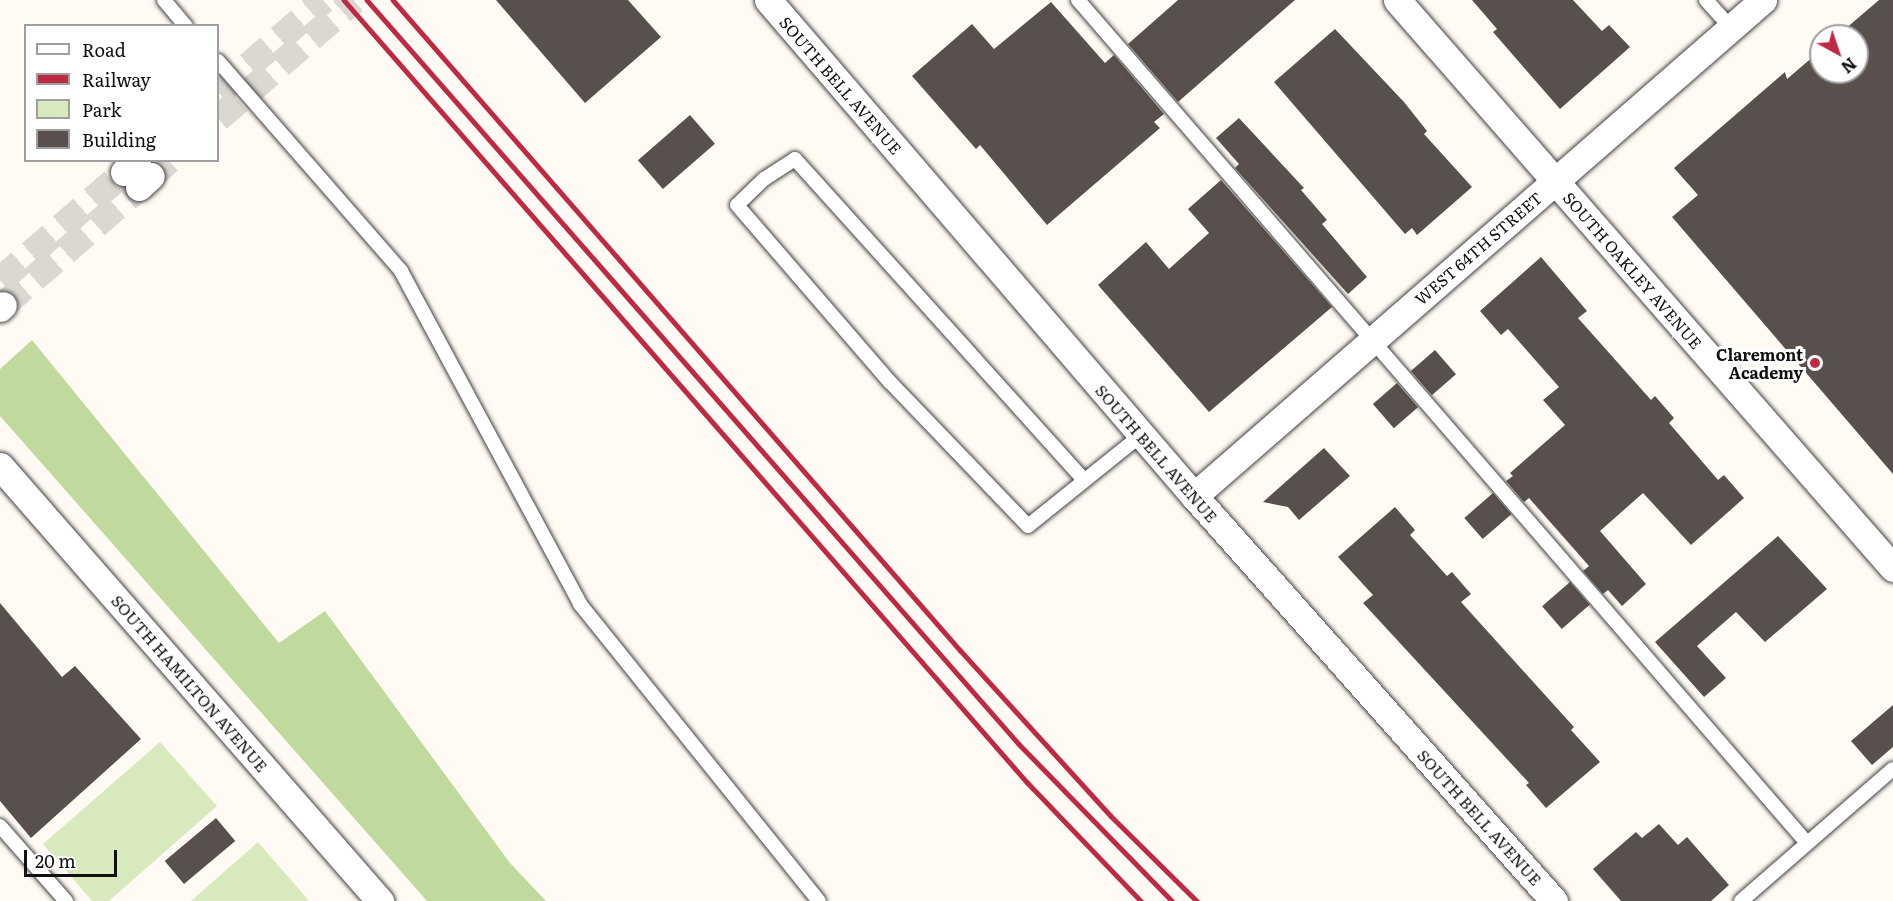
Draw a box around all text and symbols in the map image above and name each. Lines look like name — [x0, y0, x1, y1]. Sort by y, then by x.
street label: SOUTH BELL AVENUE — [776, 12, 906, 158]
legend — [24, 24, 219, 162]
north arrow — [1809, 24, 1869, 84]
text: Road — [82, 36, 126, 63]
text: N — [1836, 53, 1862, 80]
text: Railway — [82, 66, 151, 93]
text: Park — [82, 96, 121, 123]
text: Building — [82, 126, 156, 153]
street label: WEST 64TH STREET — [1411, 188, 1545, 308]
street label: SOUTH OAKLEY AVENUE — [1560, 188, 1706, 352]
place label: Claremont Academy — [1716, 344, 1803, 382]
marker: Claremont Academy — [1808, 356, 1822, 370]
street label: SOUTH BELL AVENUE — [1092, 380, 1222, 526]
street label: SOUTH HAMILTON AVENUE — [108, 591, 272, 775]
street label: SOUTH BELL AVENUE — [1414, 745, 1546, 889]
scale bar — [27, 838, 120, 876]
text: 20 m — [35, 847, 76, 874]

